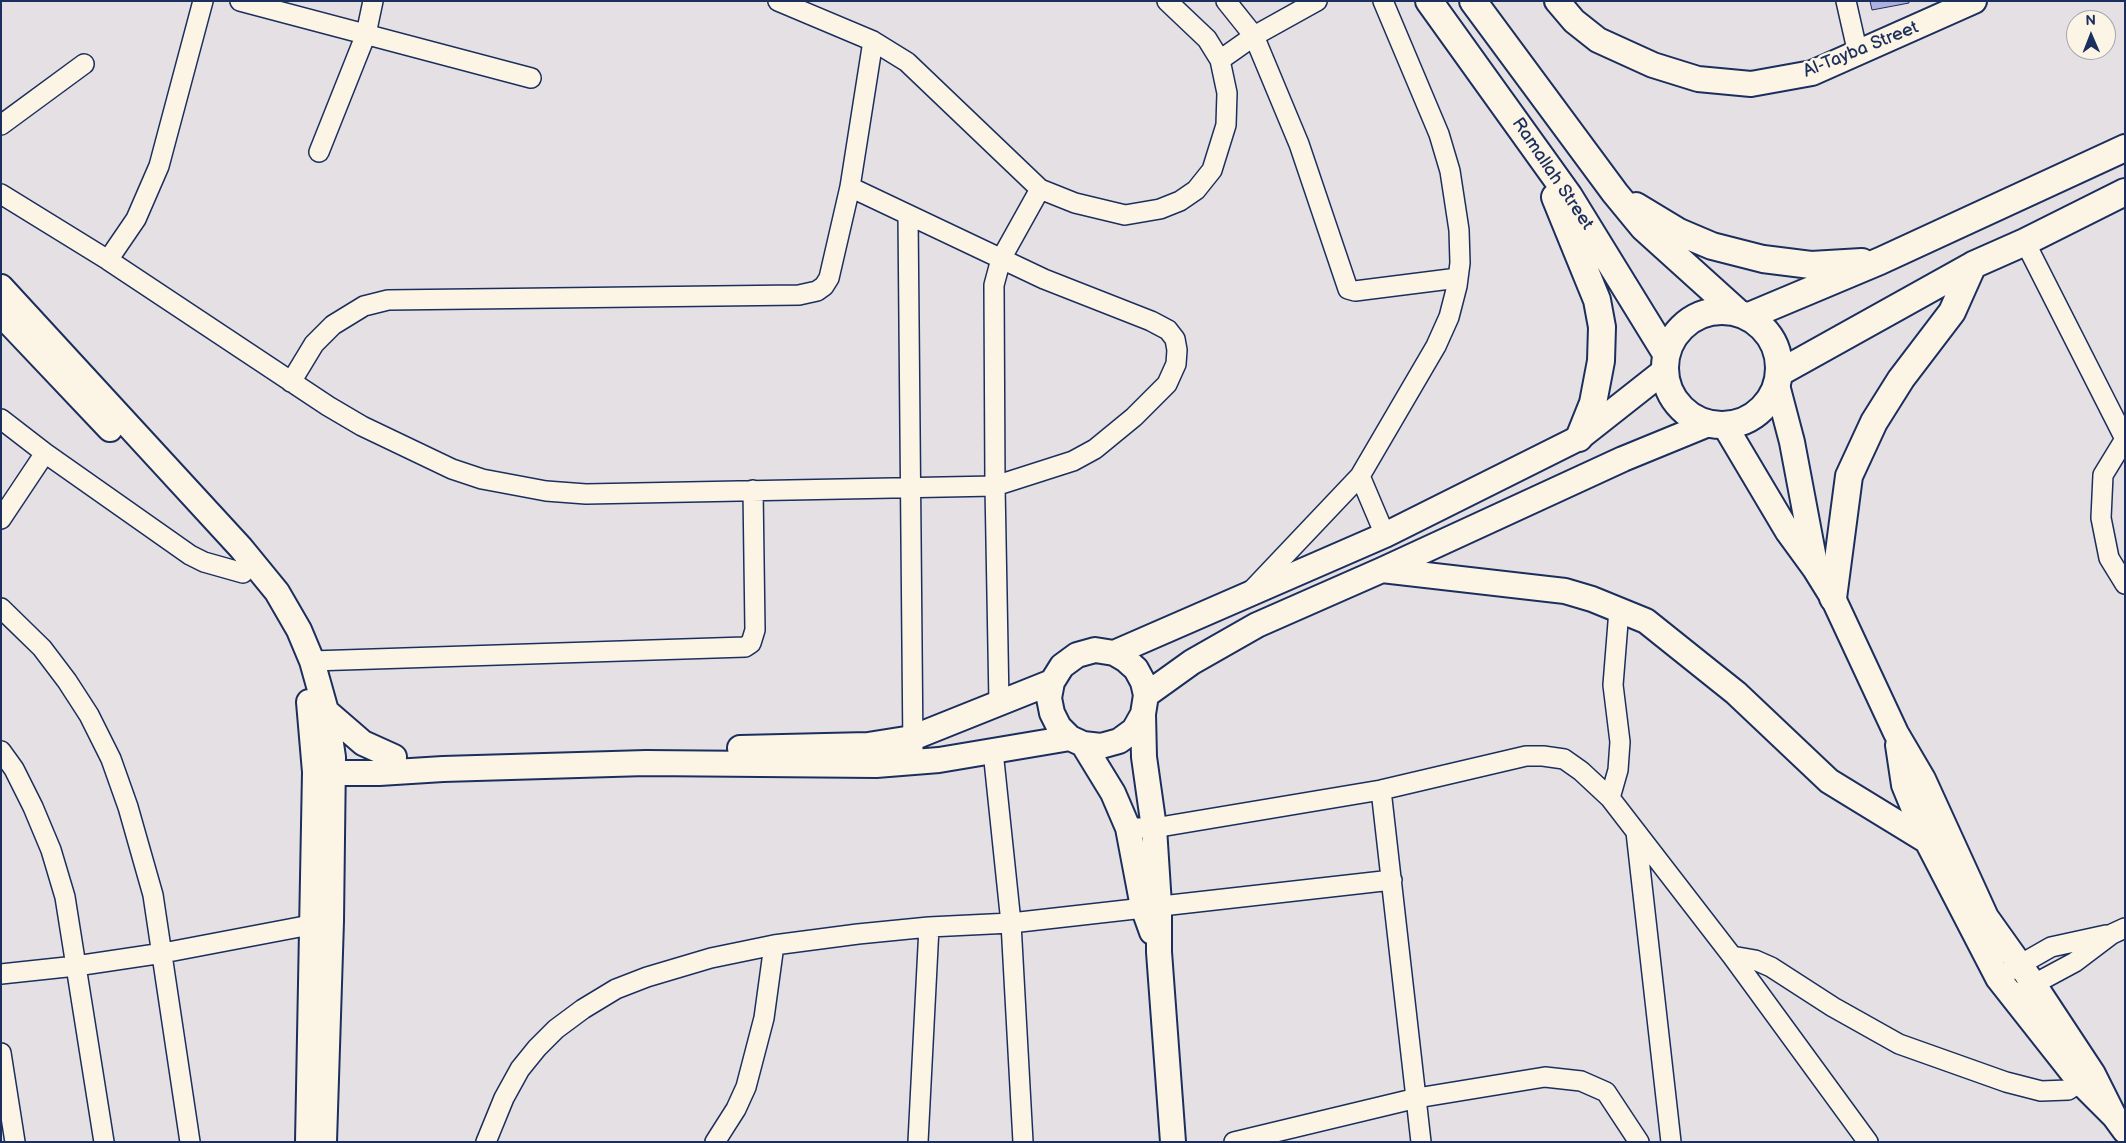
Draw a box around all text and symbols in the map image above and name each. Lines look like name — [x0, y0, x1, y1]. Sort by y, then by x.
north arrow — [2066, 10, 2116, 60]
text: N — [2085, 12, 2096, 29]
street label: Al-Tayba Street — [1800, 17, 1922, 83]
street label: Ramallah Street — [1507, 114, 1597, 234]

